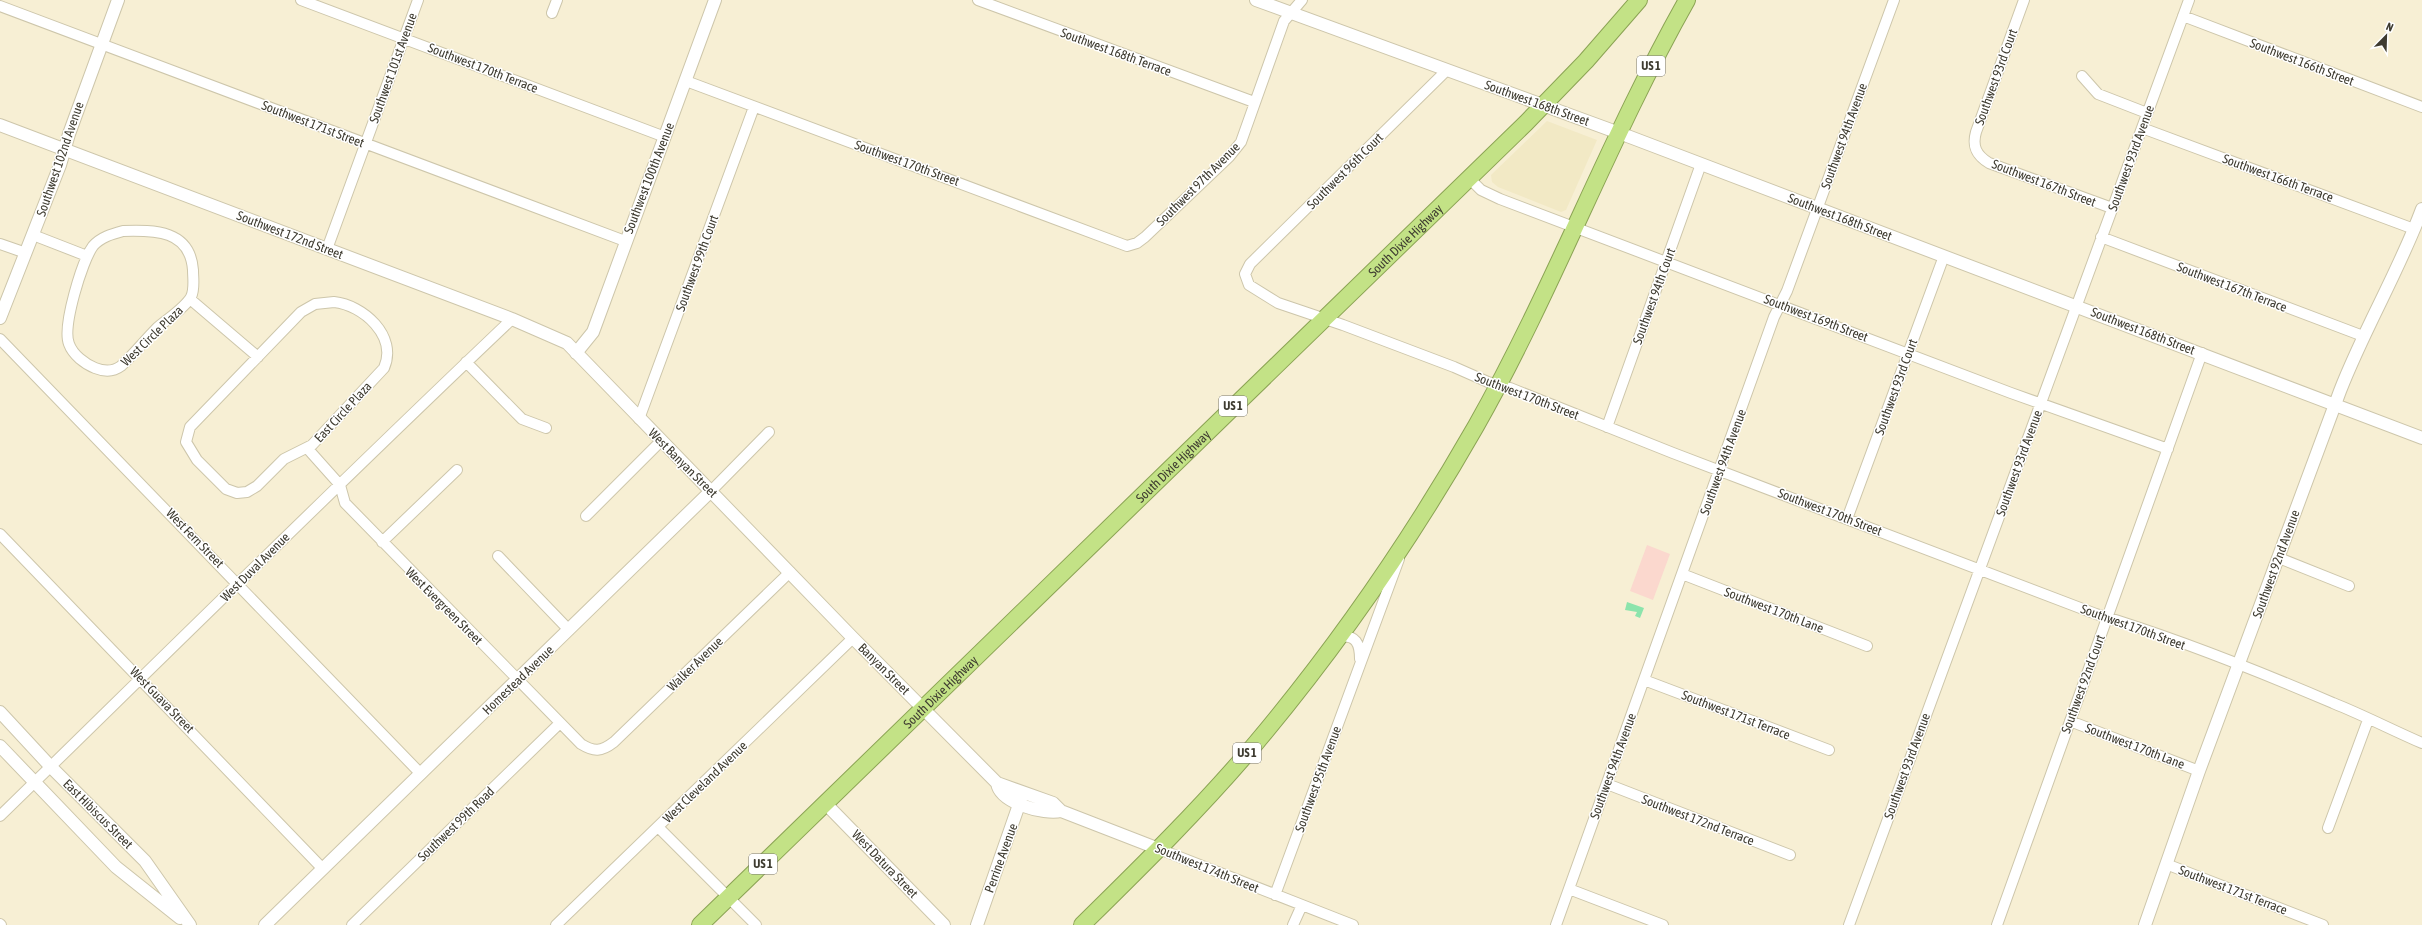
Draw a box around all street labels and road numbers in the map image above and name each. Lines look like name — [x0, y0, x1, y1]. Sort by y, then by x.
street label: Southwest 101st Avenue — [366, 11, 420, 125]
street label: Southwest 168th Terrace — [1059, 25, 1173, 79]
street label: Southwest 93rd Court — [1972, 27, 2020, 127]
street label: Southwest 166th Street — [2248, 35, 2356, 89]
street label: Southwest 170th Terrace — [426, 40, 540, 96]
road number: US 1 — [1637, 56, 1665, 76]
street label: Southwest 168th Street — [1483, 77, 1592, 129]
street label: Southwest 94th Avenue — [1818, 81, 1870, 191]
street label: Southwest 171st Street — [260, 98, 367, 151]
street label: Southwest 102nd Avenue — [33, 100, 87, 218]
street label: Southwest 93rd Avenue — [2105, 103, 2157, 213]
street label: Southwest 100th Avenue — [621, 120, 677, 236]
street label: Southwest 96th Court — [1304, 130, 1386, 212]
street label: Southwest 170th Street — [853, 137, 962, 189]
street label: Southwest 97th Avenue — [1153, 139, 1243, 229]
street label: Southwest 166th Terrace — [2221, 151, 2335, 205]
street label: Southwest 167th Street — [1990, 156, 2098, 210]
street label: Southwest 168th Street — [1786, 190, 1894, 244]
street label: South Dixie Highway — [1365, 200, 1446, 280]
street label: Southwest 172nd Street — [235, 208, 346, 262]
street label: Southwest 99th Court — [673, 213, 721, 313]
street label: Southwest 94th Court — [1630, 246, 1678, 346]
street label: Southwest 167th Terrace — [2175, 259, 2289, 315]
street label: Southwest 169th Street — [1762, 291, 1870, 345]
street label: West Circle Plaza — [118, 303, 186, 369]
street label: Southwest 168th Street — [2089, 304, 2197, 358]
street label: Southwest 93rd Court — [1872, 337, 1920, 437]
street label: Southwest 170th Street — [1473, 369, 1581, 423]
street label: East Circle Plaza — [311, 379, 375, 445]
road number: US 1 — [1219, 396, 1247, 416]
street label: Southwest 94th Avenue — [1697, 407, 1749, 517]
street label: Southwest 93rd Avenue — [1993, 408, 2045, 518]
street label: West Banyan Street — [645, 425, 721, 501]
street label: South Dixie Highway — [1133, 426, 1213, 505]
street label: Southwest 170th Street — [1776, 485, 1884, 539]
street label: West Fern Street — [163, 505, 227, 571]
street label: Southwest 92nd Avenue — [2249, 508, 2303, 620]
street label: West Duval Avenue — [217, 529, 293, 605]
street label: West Evergreen Street — [402, 564, 486, 648]
street label: Southwest 170th Lane — [1722, 584, 1826, 636]
street label: Southwest 170th Street — [2079, 601, 2188, 653]
street label: Southwest 92nd Court — [2058, 632, 2108, 735]
street label: Walker Avenue — [664, 634, 726, 694]
street label: Banyan Street — [855, 640, 913, 698]
street label: Homestead Avenue — [479, 642, 557, 718]
street label: South Dixie Highway — [900, 652, 981, 731]
street label: West Guava Street — [127, 664, 197, 736]
street label: Southwest 171st Terrace — [1680, 687, 1792, 743]
street label: Southwest 94th Avenue — [1587, 711, 1639, 821]
street label: Southwest 93rd Avenue — [1881, 711, 1933, 821]
street label: Southwest 170th Lane — [2083, 720, 2187, 772]
street label: Southwest 95th Avenue — [1292, 724, 1344, 834]
street label: West Cleveland Avenue — [660, 738, 750, 826]
road number: US 1 — [1233, 743, 1261, 763]
street label: East Hibiscus Street — [60, 776, 136, 852]
street label: Southwest 99th Road — [415, 784, 497, 864]
street label: Southwest 172nd Terrace — [1640, 792, 1756, 848]
street label: Perrine Avenue — [982, 821, 1021, 895]
street label: West Datura Street — [849, 827, 921, 901]
street label: Southwest 174th Street — [1153, 840, 1261, 896]
road number: US 1 — [749, 854, 777, 874]
street label: Southwest 171st Terrace — [2177, 862, 2289, 918]

